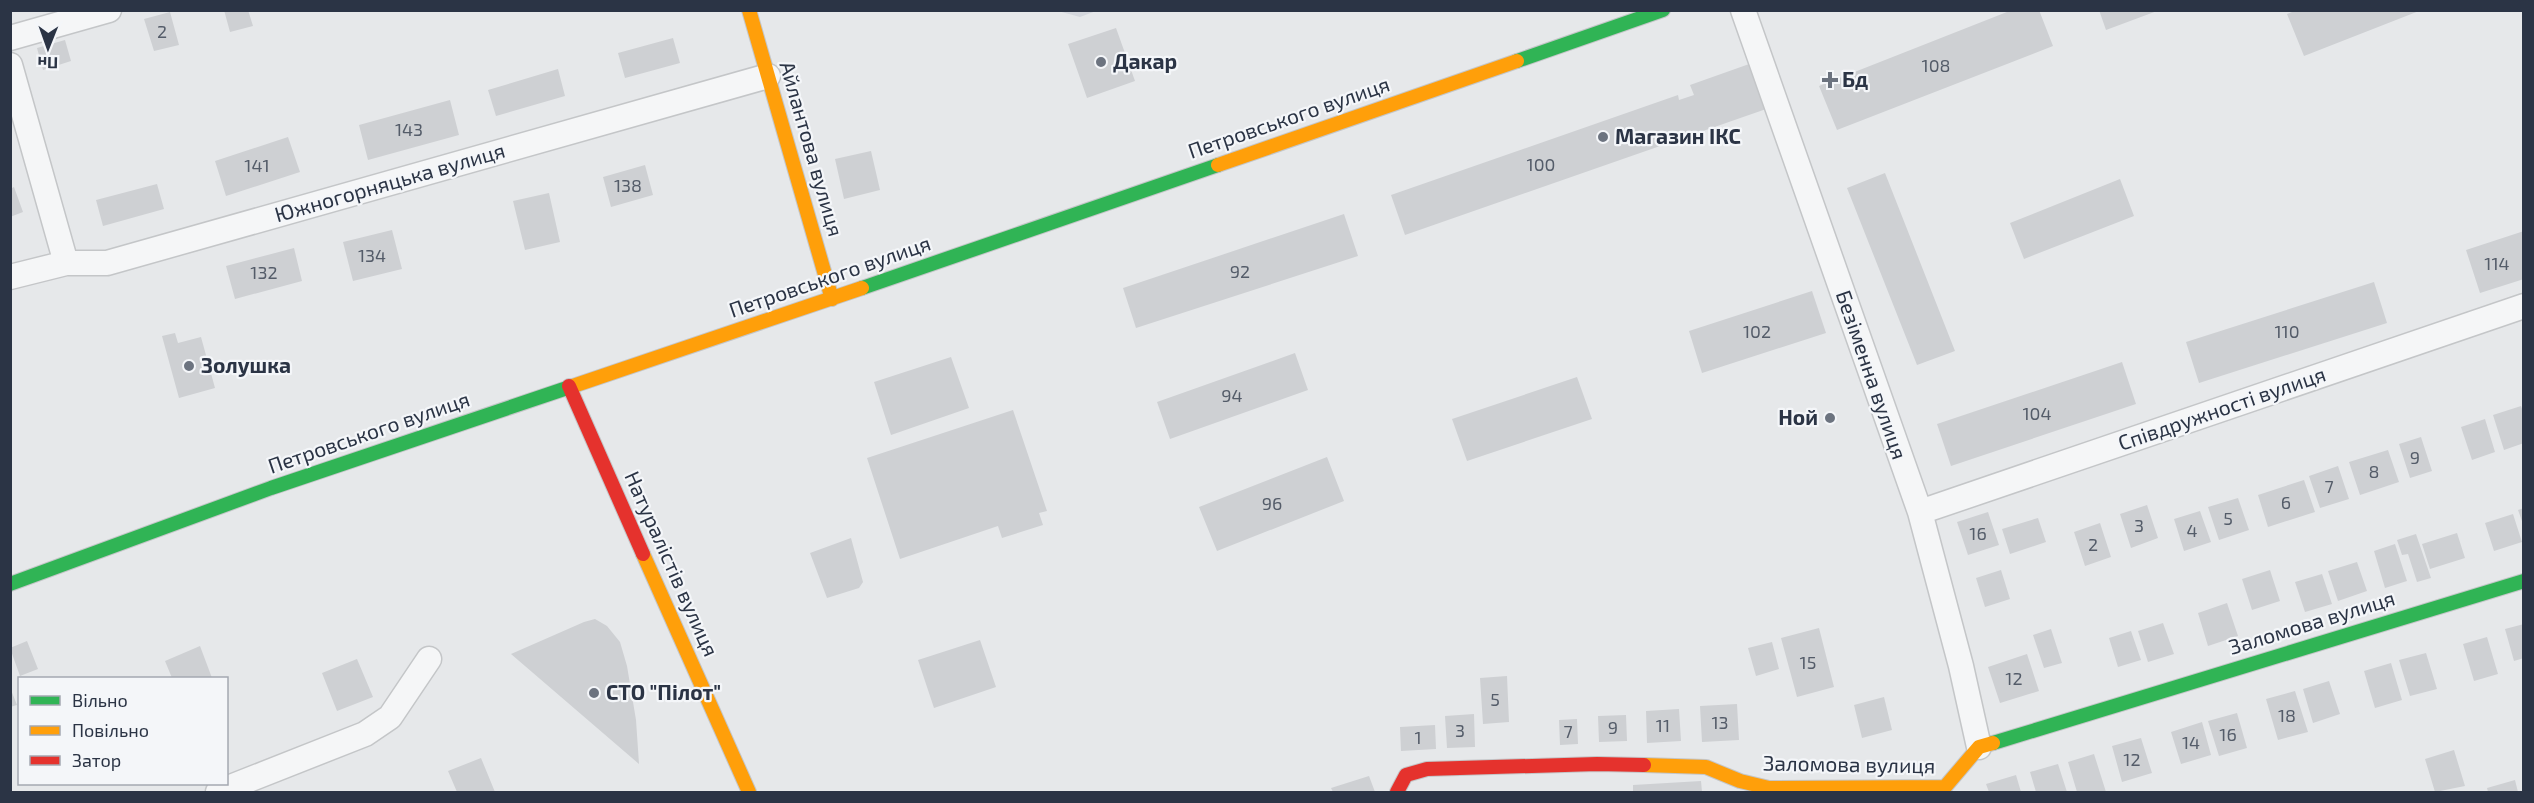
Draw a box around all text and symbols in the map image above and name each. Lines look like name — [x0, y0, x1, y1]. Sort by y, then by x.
north arrow — [18, 18, 78, 78]
house number: 2 — [157, 20, 167, 42]
place label: Дакар — [1113, 48, 1177, 73]
text: Пн — [37, 54, 58, 73]
house number: 108 — [1922, 54, 1950, 76]
marker: Дакар — [1094, 55, 1108, 69]
street label: Айлантова вулиця — [775, 58, 849, 239]
place label: Бд — [1842, 66, 1868, 91]
street label: Петровського вулиця — [1184, 70, 1393, 164]
marker: Бд — [1823, 73, 1837, 87]
house number: 143 — [395, 118, 423, 140]
place label: Магазин ІКС — [1615, 123, 1741, 148]
marker: Магазин ІКС — [1596, 130, 1610, 144]
street label: Южногорняцька вулиця — [272, 137, 508, 227]
house number: 100 — [1527, 153, 1555, 175]
house number: 141 — [244, 154, 270, 176]
house number: 138 — [614, 174, 642, 196]
street label: Петровського вулиця — [725, 229, 934, 323]
house number: 134 — [358, 244, 386, 266]
house number: 114 — [2484, 252, 2510, 274]
house number: 92 — [1230, 260, 1250, 282]
house number: 132 — [250, 261, 278, 283]
street label: Безіменна вулиця — [1831, 287, 1913, 463]
house number: 102 — [1743, 320, 1771, 342]
house number: 110 — [2274, 320, 2300, 342]
place label: Золушка — [201, 352, 291, 377]
marker: Золушка — [182, 359, 196, 373]
street label: Співдружності вулиця — [2114, 360, 2329, 456]
house number: 94 — [1221, 384, 1243, 406]
street label: Петровського вулиця — [264, 385, 473, 479]
house number: 104 — [2022, 402, 2052, 424]
place label: Ной — [1778, 404, 1818, 429]
marker: Ной — [1823, 411, 1837, 425]
house number: 9 — [2410, 446, 2420, 468]
house number: 8 — [2369, 460, 2379, 482]
street label: Натуралістів вулиця — [619, 467, 724, 660]
house number: 7 — [2324, 475, 2334, 497]
house number: 6 — [2281, 491, 2291, 513]
house number: 96 — [1262, 492, 1282, 514]
house number: 5 — [2223, 507, 2233, 529]
house number: 3 — [2134, 514, 2144, 536]
house number: 4 — [2186, 519, 2198, 541]
house number: 16 — [1969, 522, 1987, 544]
house number: 2 — [2088, 533, 2098, 555]
street label: Заломова вулиця — [2225, 584, 2398, 660]
house number: 15 — [1800, 651, 1816, 673]
house number: 12 — [2005, 667, 2023, 689]
legend — [18, 677, 228, 785]
place label: СТО "Пілот" — [606, 679, 721, 704]
marker: СТО "Пілот" — [587, 686, 601, 700]
house number: 5 — [1490, 688, 1500, 710]
text: Вільно — [72, 689, 128, 711]
house number: 18 — [2278, 704, 2296, 726]
house number: 13 — [1711, 711, 1729, 733]
house number: 11 — [1656, 714, 1670, 736]
house number: 9 — [1608, 716, 1618, 738]
text: Повільно — [72, 719, 149, 741]
house number: 3 — [1455, 719, 1465, 741]
house number: 7 — [1563, 720, 1573, 742]
house number: 16 — [2219, 723, 2237, 745]
house number: 1 — [1414, 726, 1422, 748]
house number: 14 — [2182, 731, 2200, 753]
house number: 12 — [2123, 748, 2141, 770]
text: Затор — [72, 749, 121, 771]
street label: Заломова вулиця — [1763, 749, 1935, 779]

